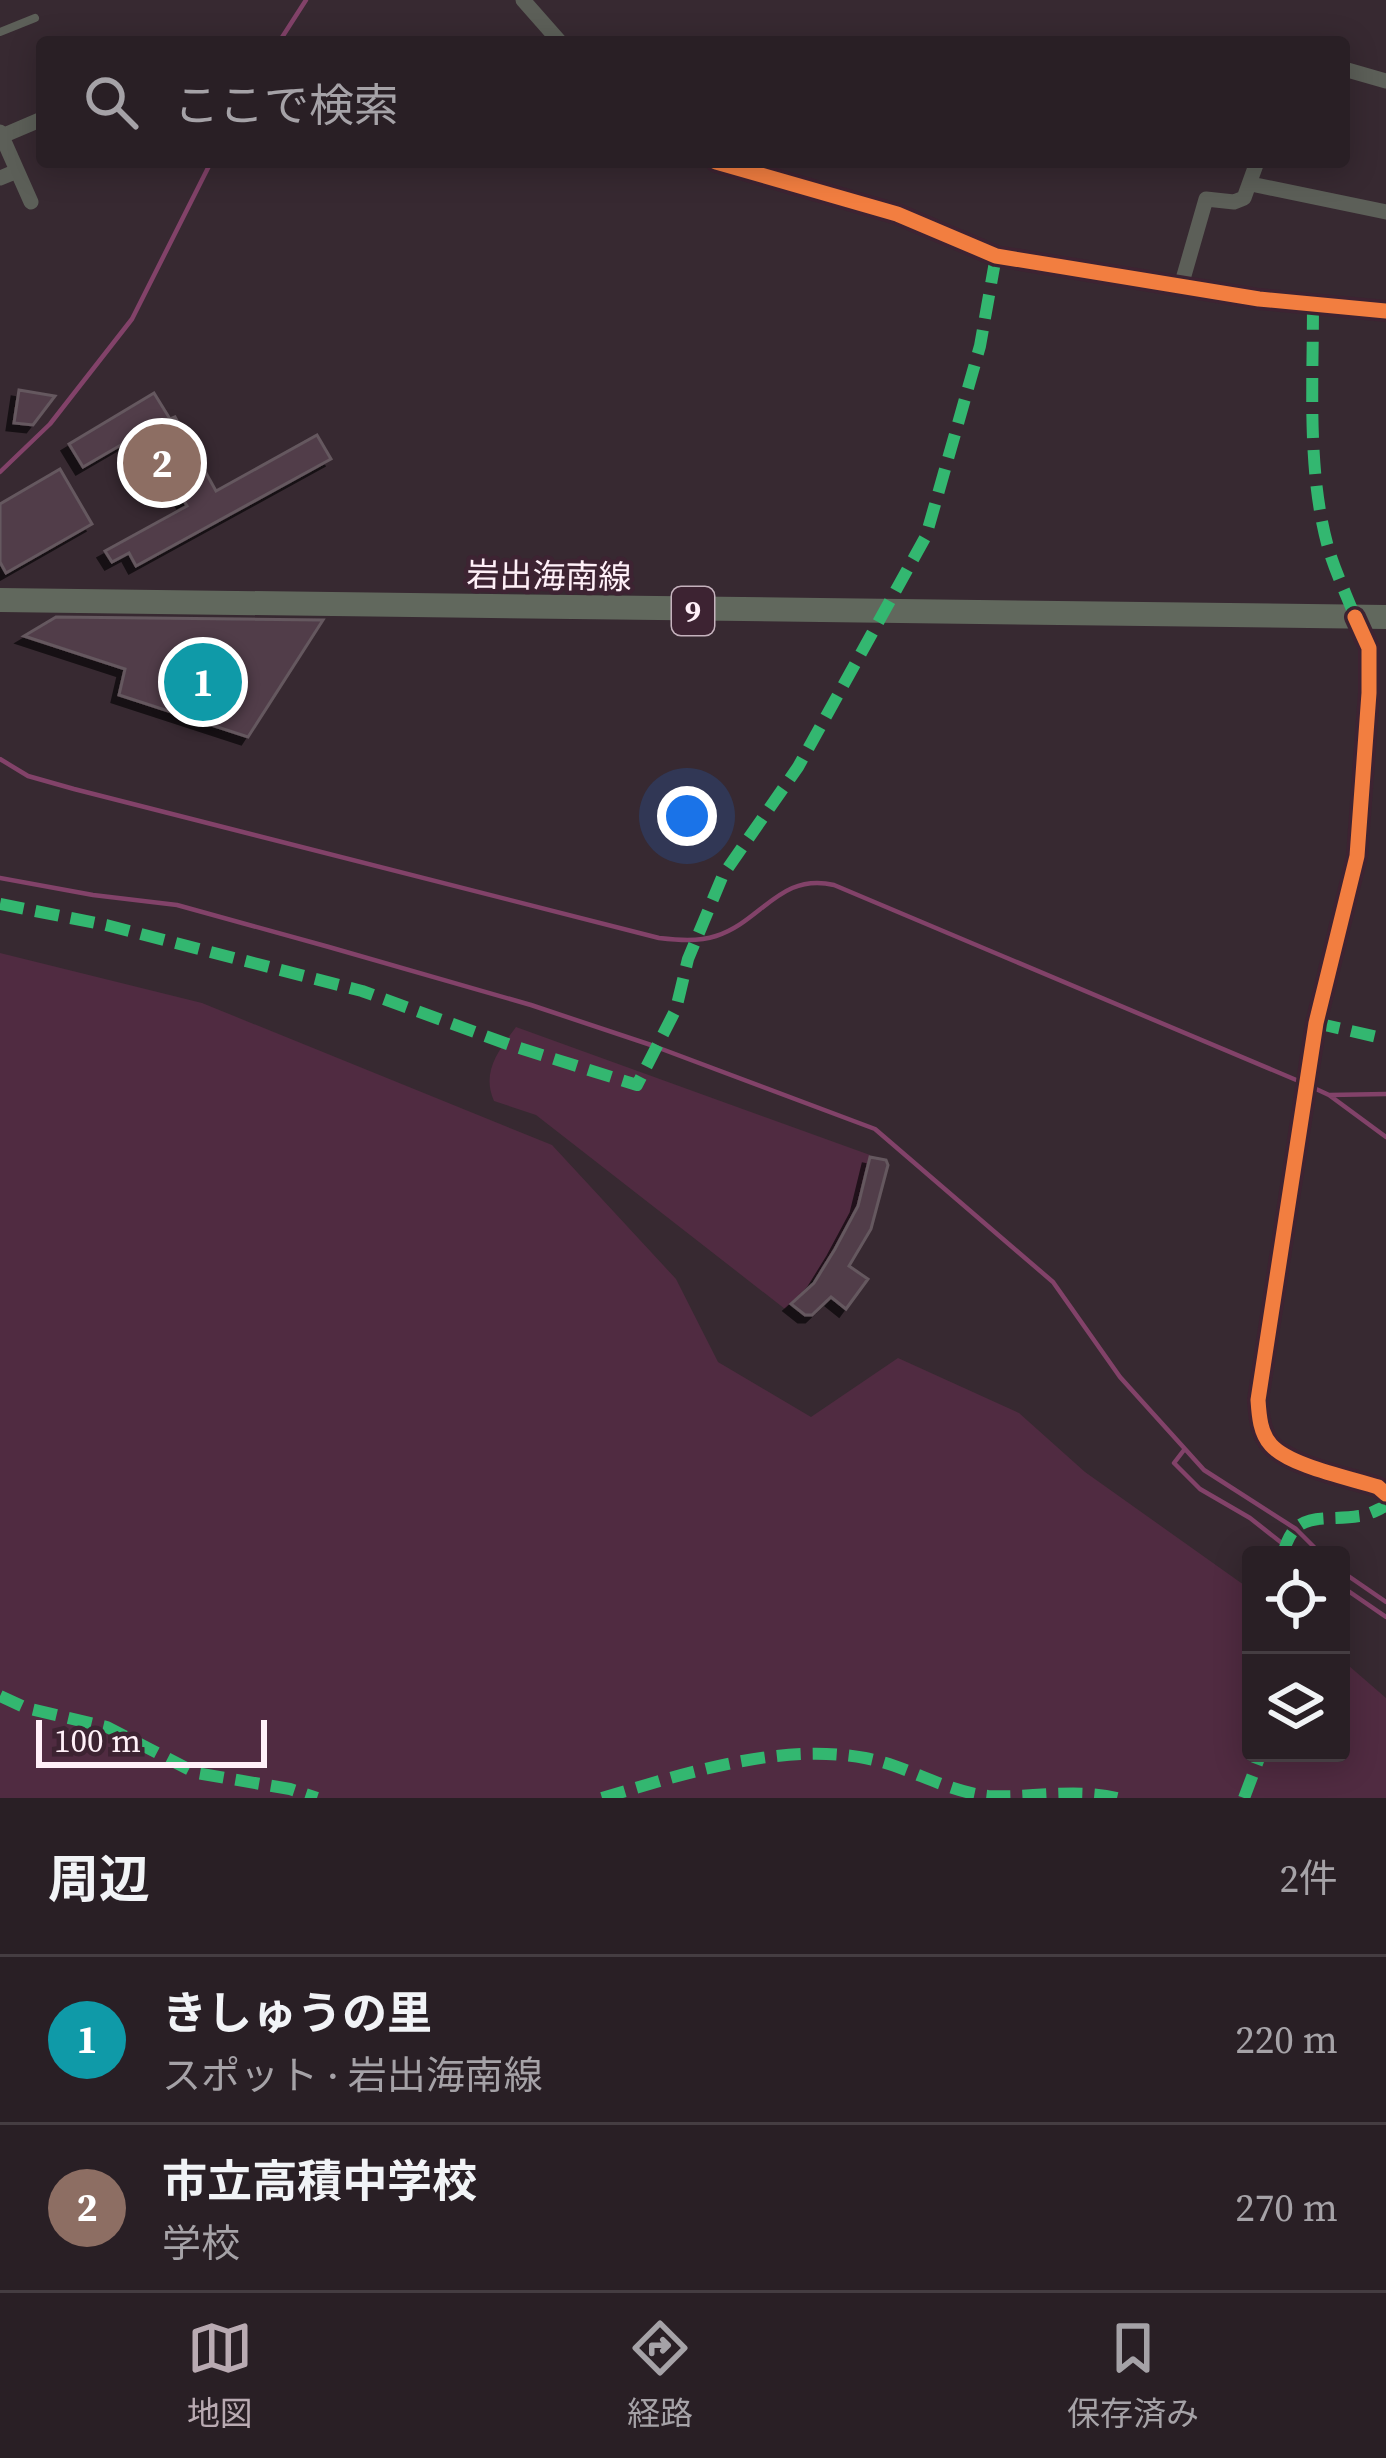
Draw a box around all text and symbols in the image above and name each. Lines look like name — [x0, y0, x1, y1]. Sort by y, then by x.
search box — [36, 36, 1350, 168]
icon: search — [78, 69, 144, 135]
text: ここで検索 — [174, 74, 399, 136]
pin: 2 — [123, 418, 201, 508]
street label: 岩出海南線 — [466, 552, 632, 600]
road number: 9 — [672, 587, 714, 635]
pin: 1 — [164, 637, 242, 727]
your location — [657, 786, 717, 846]
map controls — [1242, 1546, 1350, 1762]
button: locate — [1242, 1546, 1350, 1654]
button: layers — [1242, 1654, 1350, 1762]
scale bar — [36, 1714, 267, 1767]
text: 100 m — [54, 1718, 141, 1763]
text: 周辺 — [48, 1844, 150, 1914]
text: 2件 — [1279, 1852, 1338, 1905]
text: きしゅうの里 — [162, 1982, 432, 2044]
text: 1 — [76, 2013, 98, 2066]
text: 220 m — [1235, 2013, 1338, 2066]
text: スポット · 岩出海南線 — [162, 2049, 543, 2102]
text: 市立高積中学校 — [162, 2150, 477, 2212]
text: 2 — [76, 2181, 98, 2234]
text: 270 m — [1235, 2181, 1338, 2234]
text: 学校 — [162, 2217, 240, 2270]
tab: 地図 — [187, 2315, 253, 2436]
tab: 経路 — [627, 2315, 693, 2436]
tab: 保存済み — [1067, 2315, 1199, 2436]

